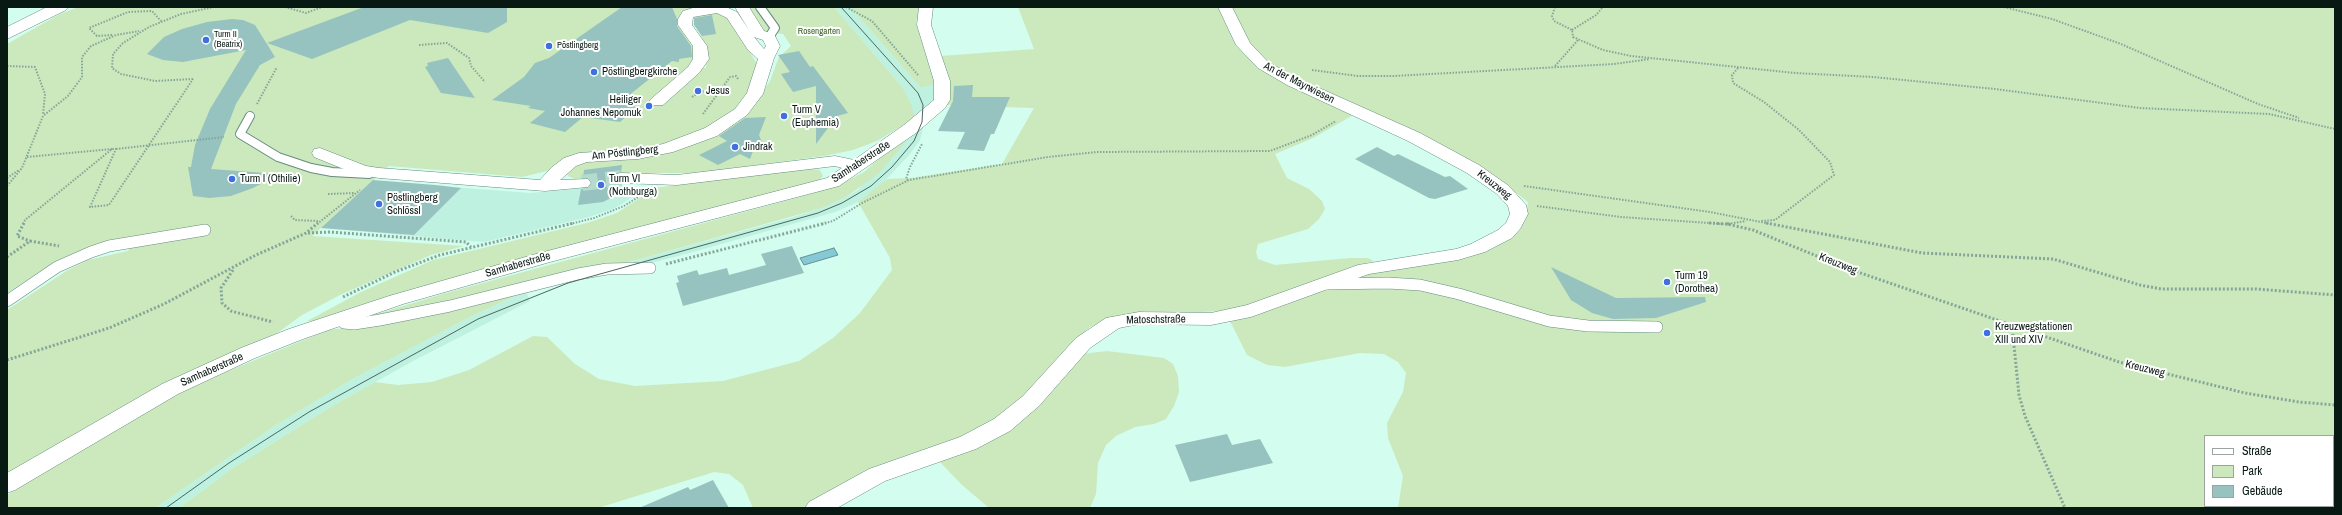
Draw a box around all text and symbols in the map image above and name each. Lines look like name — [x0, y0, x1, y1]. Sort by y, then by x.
park label: Rosengarten — [798, 27, 840, 37]
place label: Turm II (Beatrix) — [214, 30, 242, 51]
marker: Turm II (Beatrix) — [201, 35, 211, 45]
marker: Pöstlingberg — [544, 41, 554, 51]
place label: Pöstlingberg — [557, 41, 598, 51]
street label: An der Mayrwiesen — [1261, 59, 1337, 107]
place label: Pöstlingbergkirche — [602, 65, 677, 79]
marker: Pöstlingbergkirche — [589, 67, 599, 77]
place label: Jesus — [706, 84, 730, 98]
marker: Jesus — [693, 86, 703, 96]
place label: Heiliger Johannes Nepomuk — [561, 93, 641, 119]
marker: Heiliger Johannes Nepomuk — [644, 101, 654, 111]
place label: Turm V (Euphemia) — [792, 103, 839, 129]
marker: Turm V (Euphemia) — [779, 111, 789, 121]
street label: Samhaberstraße — [829, 138, 893, 186]
place label: Jindrak — [743, 140, 773, 154]
marker: Jindrak — [730, 142, 740, 152]
street label: Am Pöstlingberg — [591, 143, 659, 163]
street label: Kreuzweg — [1474, 167, 1514, 203]
place label: Turm I (Othilie) — [240, 172, 300, 186]
place label: Turm VI (Nothburga) — [609, 172, 657, 198]
marker: Turm I (Othilie) — [227, 174, 237, 184]
marker: Turm VI (Nothburga) — [596, 180, 606, 190]
place label: Pöstlingberg Schlössl — [387, 191, 438, 217]
marker: Pöstlingberg Schlössl — [374, 199, 384, 209]
street label: Samhaberstraße — [484, 249, 552, 281]
street label: Kreuzweg — [1817, 250, 1859, 278]
place label: Turm 19 (Dorothea) — [1675, 269, 1718, 295]
marker: Turm 19 (Dorothea) — [1662, 277, 1672, 287]
street label: Matoschstraße — [1126, 313, 1186, 327]
place label: Kreuzwegstationen XIII und XIV — [1995, 320, 2072, 346]
marker: Kreuzwegstationen XIII und XIV — [1982, 328, 1992, 338]
street label: Samhaberstraße — [179, 350, 245, 390]
street label: Kreuzweg — [2124, 358, 2166, 380]
legend — [2204, 435, 2334, 507]
text: Straße — [2242, 443, 2272, 459]
text: Park — [2242, 463, 2262, 479]
text: Gebäude — [2242, 483, 2283, 499]

